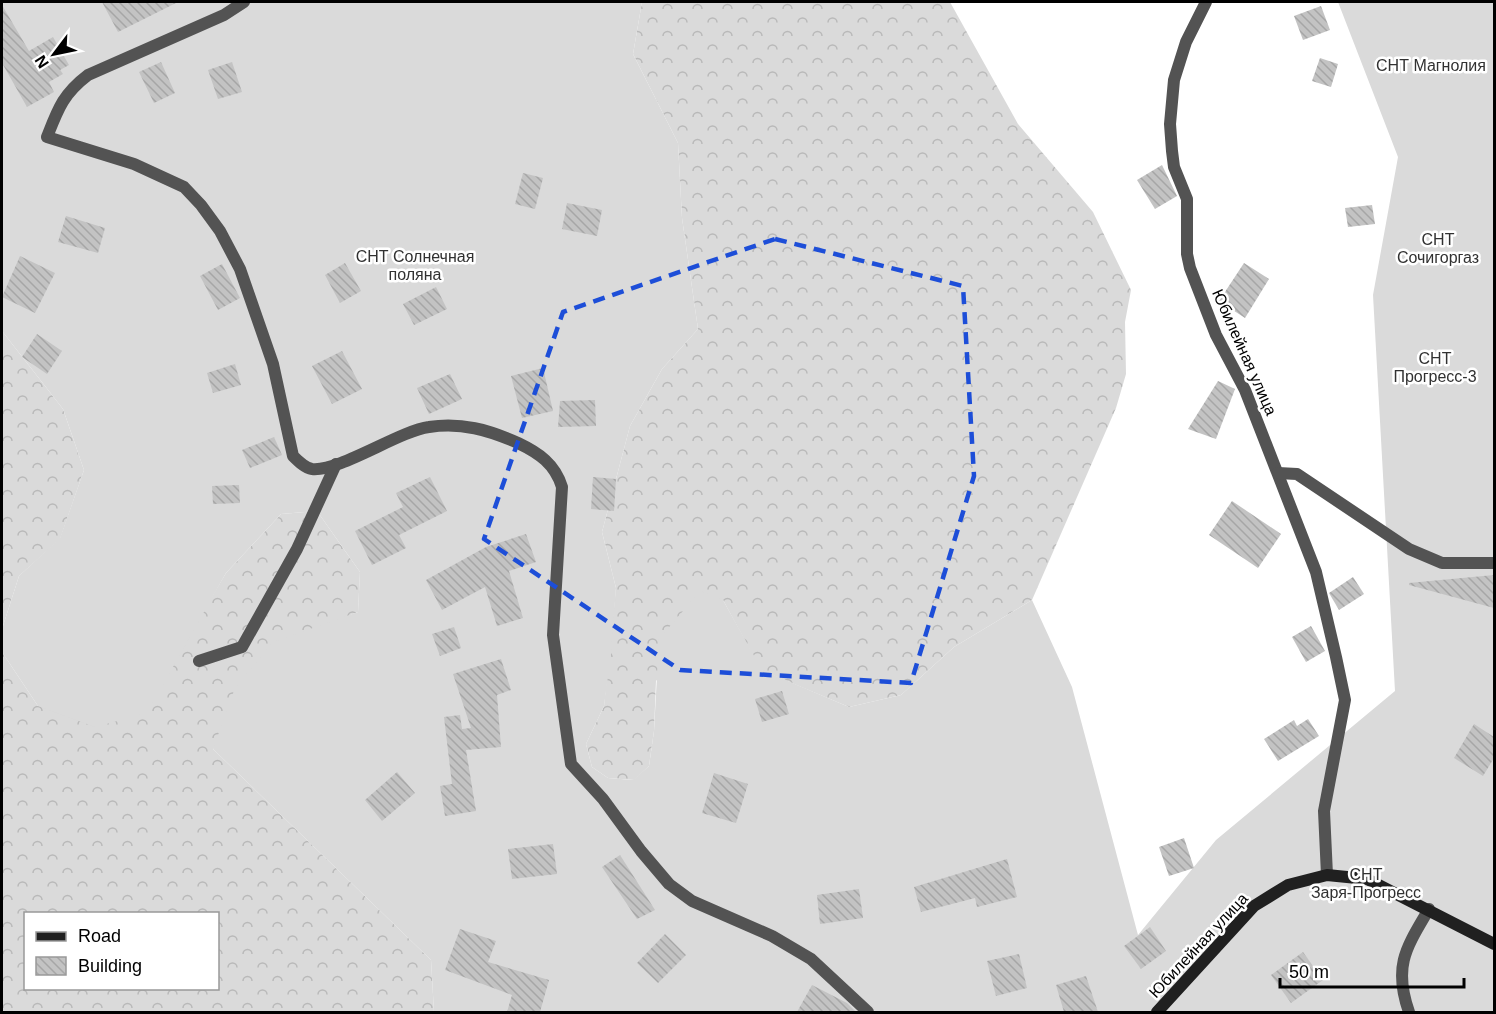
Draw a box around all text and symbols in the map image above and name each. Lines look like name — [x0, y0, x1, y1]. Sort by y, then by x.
north arrow — [24, 24, 84, 84]
text: N — [31, 52, 52, 71]
park label: СНТ Магнолия — [1376, 57, 1486, 74]
park label: СНТ Сочигоргаз — [1397, 231, 1479, 266]
park label: СНТ Солнечная поляна — [356, 248, 474, 283]
street label: Юбилейная улица — [1209, 287, 1280, 418]
park label: СНТ Прогресс-3 — [1393, 350, 1477, 385]
park label: СНТ Заря-Прогресс — [1311, 866, 1421, 901]
street label: Юбилейная улица — [1146, 890, 1251, 1001]
legend — [24, 912, 219, 990]
text: Road — [78, 926, 121, 946]
scale bar — [1280, 951, 1464, 989]
text: Building — [78, 956, 142, 976]
text: 50 m — [1289, 962, 1329, 982]

